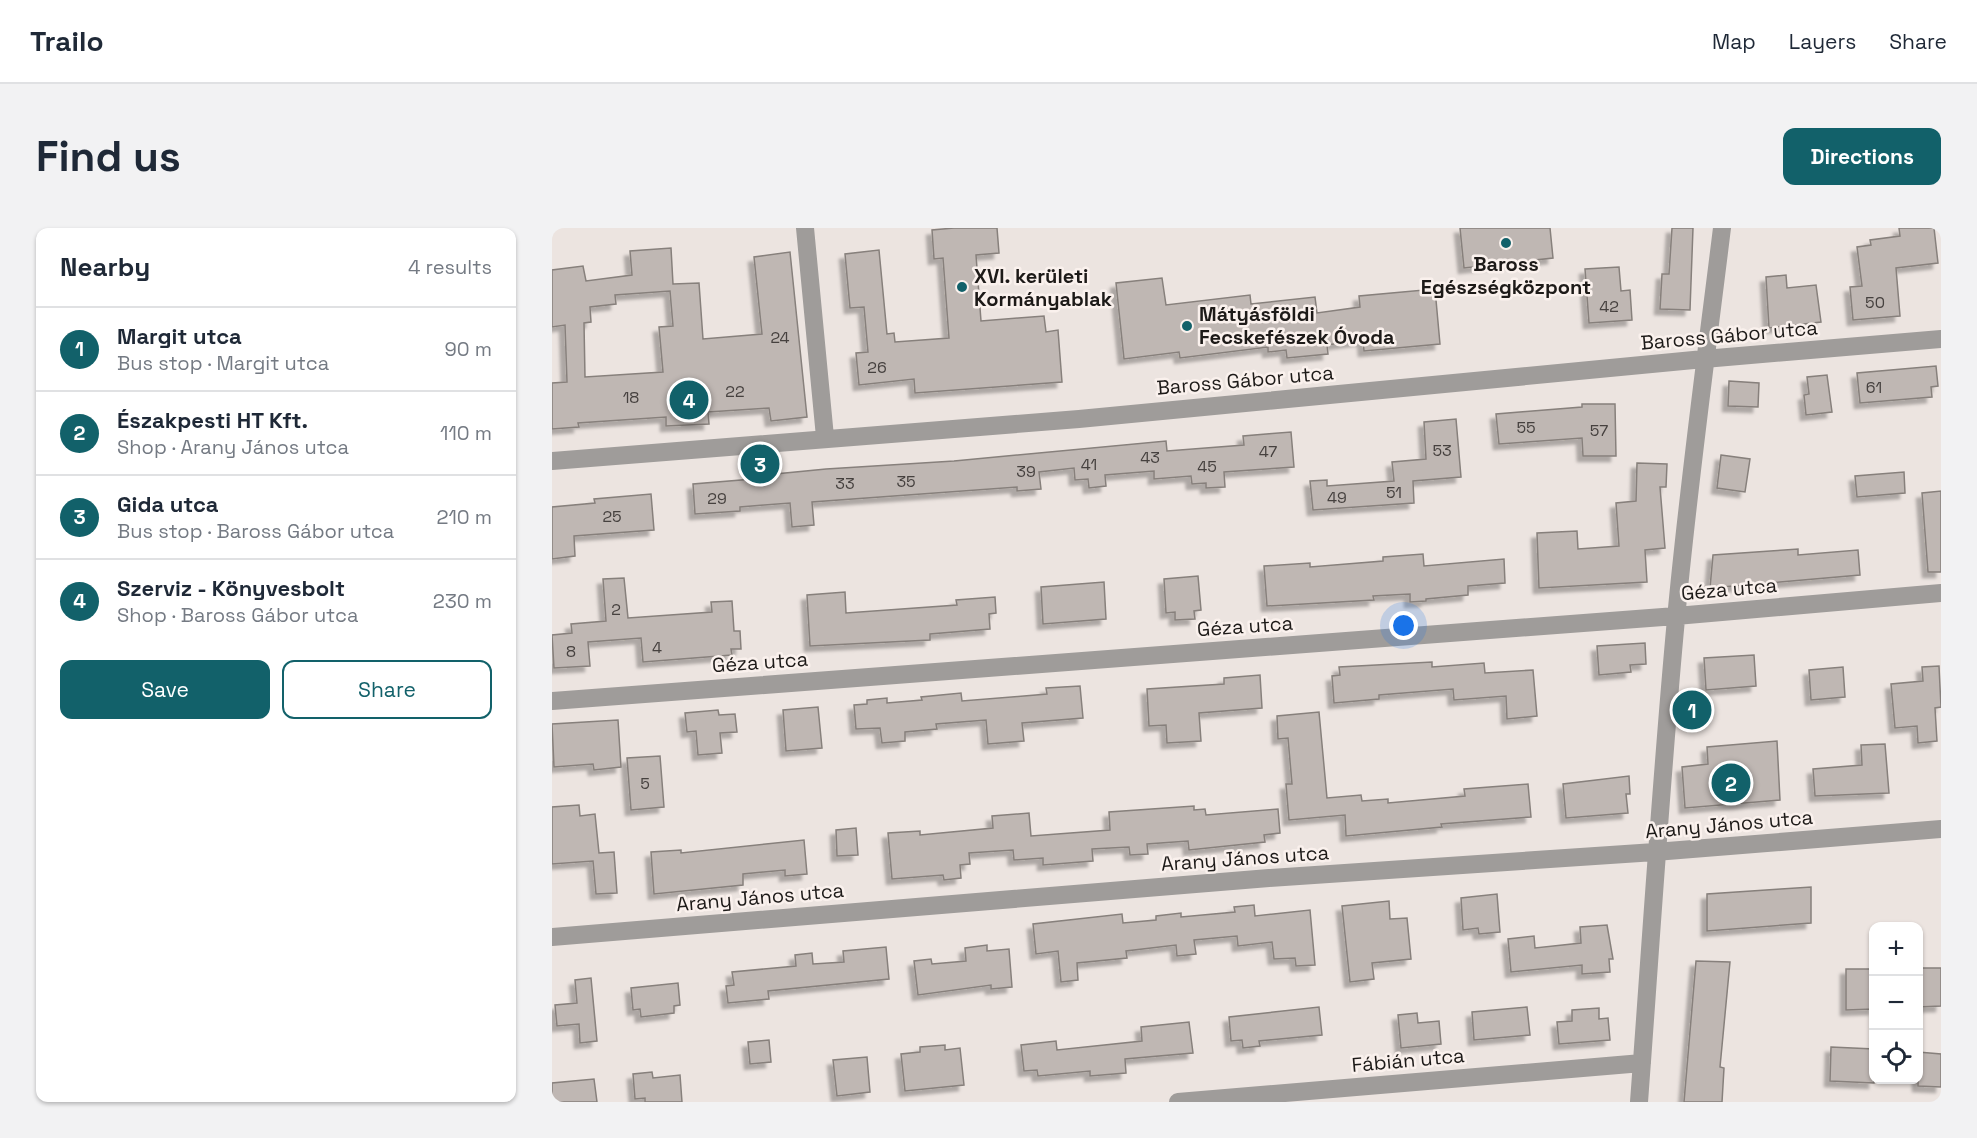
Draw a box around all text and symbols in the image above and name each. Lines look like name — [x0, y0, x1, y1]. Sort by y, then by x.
text: Trailo — [30, 23, 104, 59]
text: Map — [1712, 28, 1756, 55]
text: Layers — [1789, 28, 1856, 55]
text: Share — [1889, 28, 1947, 55]
button: Directions — [1783, 128, 1941, 185]
text: Find us — [36, 130, 181, 183]
marker: Baross Egészségközpont — [1499, 236, 1513, 250]
text: Nearby — [60, 250, 150, 284]
place label: Baross Egészségközpont — [1421, 251, 1591, 300]
text: 4 results — [408, 254, 492, 280]
place label: XVI. kerületi Kormányablak — [974, 263, 1112, 312]
marker: XVI. kerületi Kormányablak — [955, 280, 969, 294]
house number: 50 — [1865, 292, 1885, 313]
house number: 42 — [1599, 296, 1619, 317]
place label: Mátyásföldi Fecskefészek Óvoda — [1199, 301, 1395, 350]
street label: Baross Gábor utca — [1639, 314, 1819, 356]
marker: Mátyásföldi Fecskefészek Óvoda — [1180, 319, 1194, 333]
text: Margit utca — [117, 322, 242, 350]
house number: 24 — [770, 327, 790, 348]
text: 1 — [75, 336, 84, 362]
text: 90 m — [445, 336, 492, 362]
text: Bus stop · Margit utca — [117, 350, 329, 376]
house number: 26 — [867, 357, 887, 378]
street label: Baross Gábor utca — [1155, 359, 1335, 401]
house number: 61 — [1866, 377, 1882, 398]
pin: 4 — [670, 378, 708, 423]
house number: 22 — [725, 381, 745, 402]
house number: 18 — [623, 387, 639, 408]
text: Északpesti HT Kft. — [117, 406, 308, 434]
house number: 55 — [1516, 417, 1536, 438]
text: 2 — [74, 420, 85, 446]
text: 110 m — [440, 420, 492, 446]
house number: 57 — [1590, 420, 1608, 441]
text: Shop · Arany János utca — [117, 434, 349, 460]
house number: 53 — [1432, 440, 1452, 461]
house number: 47 — [1259, 441, 1277, 462]
pin: 3 — [740, 442, 780, 486]
house number: 43 — [1140, 447, 1160, 468]
house number: 41 — [1081, 454, 1097, 475]
house number: 45 — [1197, 456, 1217, 477]
house number: 39 — [1016, 461, 1036, 482]
house number: 35 — [896, 471, 916, 492]
house number: 33 — [835, 473, 855, 494]
house number: 51 — [1386, 482, 1402, 503]
house number: 49 — [1327, 487, 1347, 508]
house number: 29 — [707, 488, 727, 509]
text: Gida utca — [117, 490, 219, 518]
text: 3 — [73, 504, 86, 530]
text: 210 m — [436, 504, 492, 530]
house number: 25 — [602, 506, 622, 527]
text: Bus stop · Baross Gábor utca — [117, 518, 394, 544]
street label: Géza utca — [1680, 572, 1778, 606]
text: Szerviz - Könyvesbolt — [117, 574, 345, 602]
text: 4 — [73, 588, 86, 614]
text: 230 m — [433, 588, 492, 614]
house number: 2 — [611, 599, 621, 620]
text: Shop · Baross Gábor utca — [117, 602, 358, 628]
street label: Géza utca — [1196, 610, 1294, 642]
your location — [1389, 611, 1418, 640]
house number: 4 — [652, 637, 662, 658]
house number: 8 — [566, 641, 576, 662]
street label: Géza utca — [711, 646, 809, 678]
button: Save — [60, 660, 270, 719]
button: Share — [282, 660, 492, 719]
pin: 1 — [1672, 688, 1712, 732]
pin: 2 — [1712, 760, 1750, 806]
house number: 5 — [640, 773, 650, 794]
street label: Arany János utca — [1644, 804, 1814, 844]
street label: Arany János utca — [1160, 839, 1330, 877]
street label: Arany János utca — [675, 877, 845, 917]
map controls — [1869, 922, 1923, 1084]
button: + — [1869, 922, 1923, 976]
button: − — [1869, 976, 1923, 1030]
button: locate — [1869, 1030, 1923, 1084]
street label: Fábián utca — [1350, 1042, 1466, 1078]

